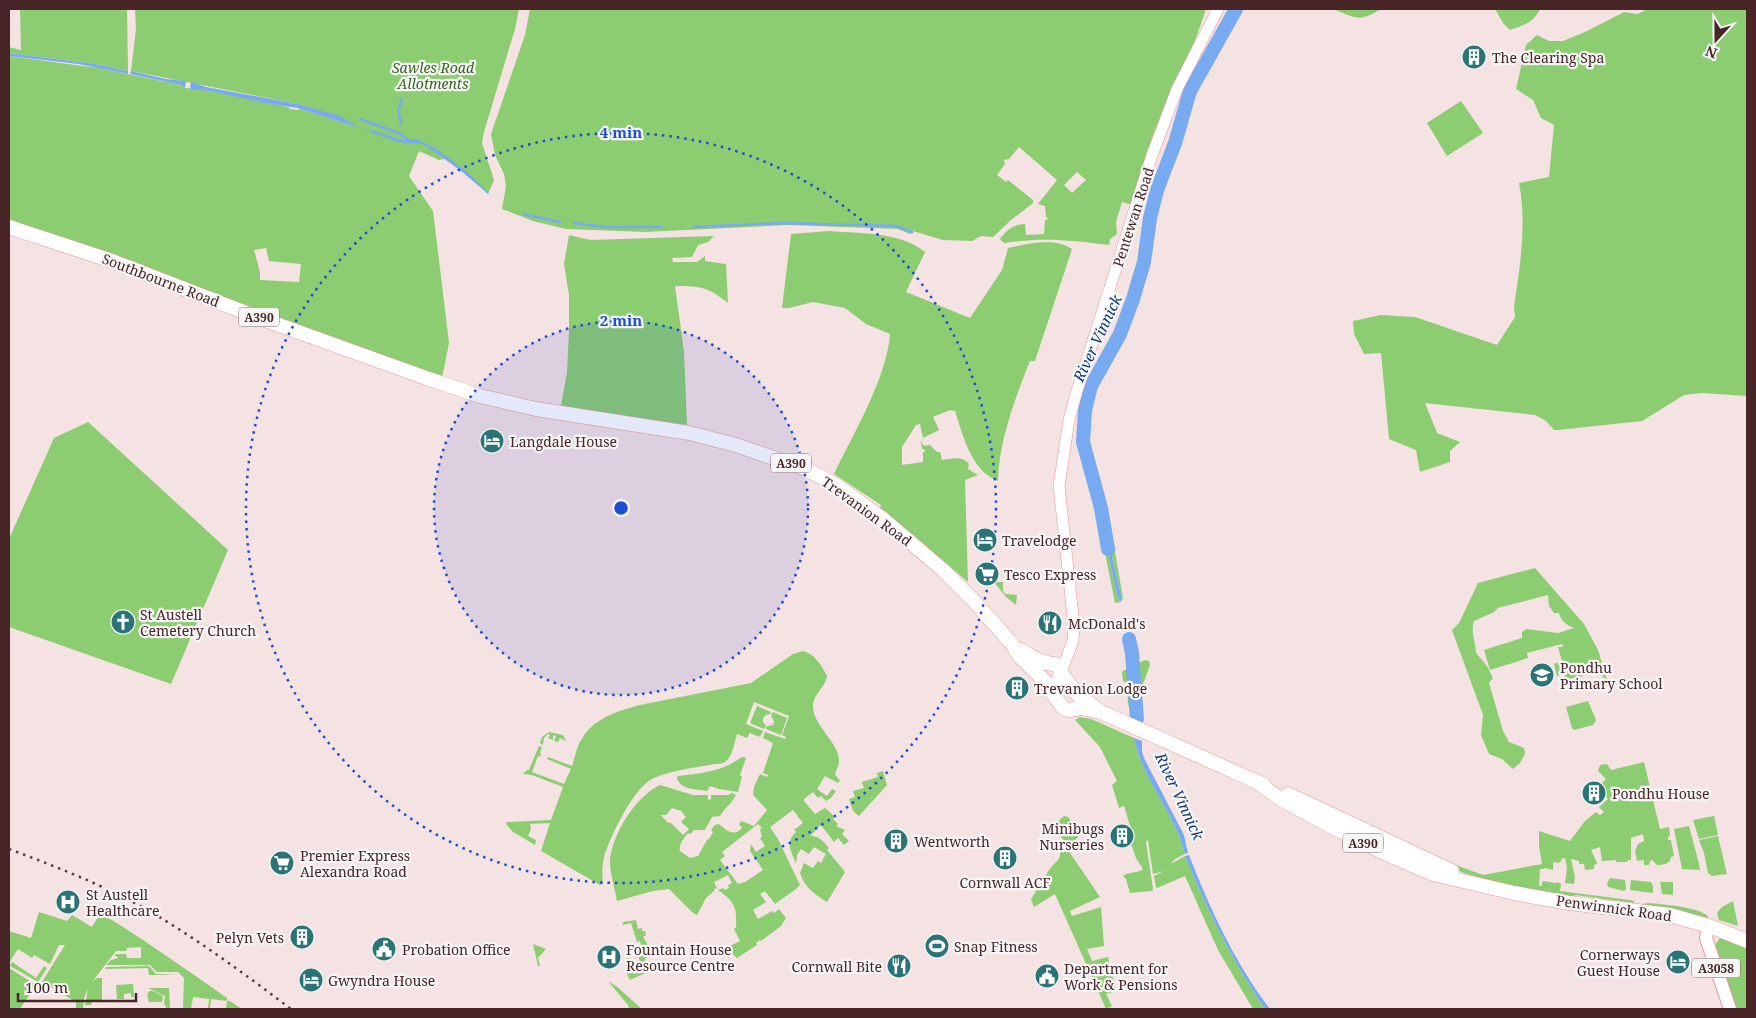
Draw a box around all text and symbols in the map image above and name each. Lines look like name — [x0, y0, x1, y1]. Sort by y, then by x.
north arrow — [1691, 15, 1741, 65]
text: N — [1703, 42, 1720, 63]
building icon: The Clearing Spa — [1461, 44, 1487, 70]
place label: The Clearing Spa — [1492, 48, 1604, 67]
park label: Sawles Road Allotments — [392, 58, 475, 93]
text: 4 min — [600, 122, 642, 142]
street label: Pentewan Road — [1108, 164, 1158, 269]
street label: Southbourne Road — [99, 249, 223, 311]
water label: River Vinnick — [1068, 291, 1126, 386]
road number: A390 — [239, 308, 279, 326]
text: 2 min — [600, 310, 642, 330]
hotel icon: Langdale House — [479, 428, 505, 454]
place label: Langdale House — [510, 432, 617, 451]
road number: A390 — [771, 453, 811, 472]
street label: Trevanion Road — [818, 472, 916, 550]
centre of rings — [612, 499, 630, 517]
hotel icon: Travelodge — [972, 527, 998, 553]
place label: Travelodge — [1002, 531, 1076, 550]
supermarket icon: Tesco Express — [974, 561, 1000, 587]
place label: Tesco Express — [1004, 565, 1096, 584]
place label: St Austell Cemetery Church — [140, 605, 256, 640]
church icon: St Austell Cemetery Church — [110, 609, 136, 635]
restaurant icon: McDonald's — [1037, 610, 1063, 636]
place label: McDonald's — [1068, 614, 1146, 633]
place label: Pondhu Primary School — [1560, 658, 1663, 693]
school or university icon: Pondhu Primary School — [1529, 662, 1555, 688]
building icon: Trevanion Lodge — [1004, 675, 1030, 701]
place label: Trevanion Lodge — [1034, 679, 1147, 698]
water label: River Vinnick — [1151, 748, 1209, 843]
building icon: Pondhu House — [1581, 780, 1607, 806]
place label: Pondhu House — [1612, 784, 1709, 803]
place label: Minibugs Nurseries — [1039, 819, 1104, 854]
building icon: Minibugs Nurseries — [1109, 823, 1135, 849]
building icon: Wentworth — [883, 828, 909, 854]
place label: Wentworth — [914, 832, 990, 851]
road number: A390 — [1343, 834, 1383, 852]
building icon: Cornwall ACF — [992, 845, 1018, 871]
place label: Premier Express Alexandra Road — [300, 846, 410, 881]
supermarket icon: Premier Express Alexandra Road — [269, 850, 295, 876]
place label: Cornwall ACF — [959, 873, 1051, 892]
place label: St Austell Healthcare — [86, 885, 160, 920]
hospital icon: St Austell Healthcare — [55, 889, 81, 915]
street label: Penwinnick Road — [1555, 890, 1673, 926]
building icon: Pelyn Vets — [289, 924, 315, 950]
place label: Pelyn Vets — [216, 928, 284, 947]
sports icon: Snap Fitness — [924, 933, 950, 959]
public building icon: Probation Office — [371, 936, 397, 962]
place label: Snap Fitness — [954, 937, 1038, 956]
place label: Probation Office — [402, 940, 511, 959]
place label: Fountain House Resource Centre — [626, 940, 735, 975]
hospital icon: Fountain House Resource Centre — [596, 944, 622, 970]
place label: Cornerways Guest House — [1577, 945, 1660, 980]
hotel icon: Cornerways Guest House — [1665, 949, 1691, 975]
restaurant icon: Cornwall Bite — [886, 953, 912, 979]
place label: Cornwall Bite — [791, 957, 882, 976]
road number: A3058 — [1692, 958, 1740, 978]
place label: Department for Work & Pensions — [1064, 959, 1178, 994]
public building icon: Department for Work & Pensions — [1034, 963, 1060, 989]
hotel icon: Gwyndra House — [298, 967, 324, 993]
scale bar — [18, 970, 135, 1002]
place label: Gwyndra House — [328, 971, 435, 990]
text: 100 m — [25, 977, 68, 997]

